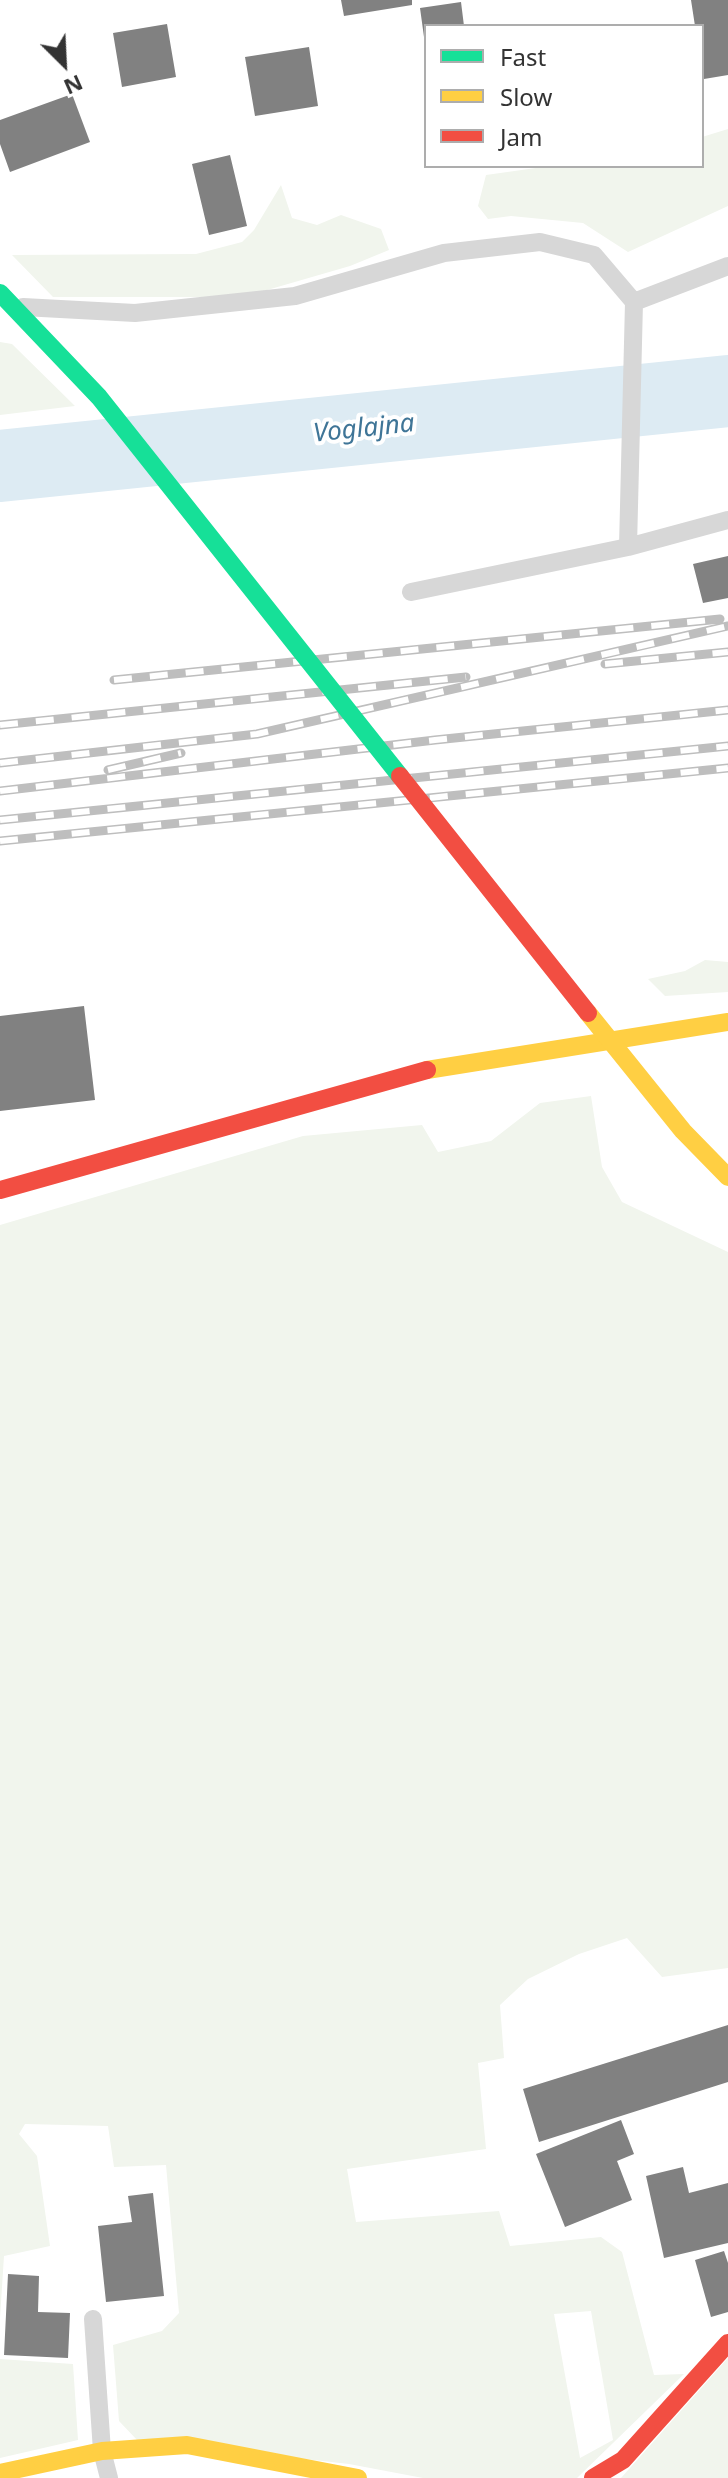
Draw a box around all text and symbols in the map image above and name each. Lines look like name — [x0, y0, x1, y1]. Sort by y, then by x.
north arrow — [24, 24, 104, 104]
legend — [424, 24, 704, 168]
text: Fast — [500, 40, 546, 73]
text: N — [59, 69, 88, 103]
text: Slow — [500, 80, 552, 113]
text: Jam — [500, 120, 542, 153]
water label: Voglajna — [312, 408, 416, 450]

